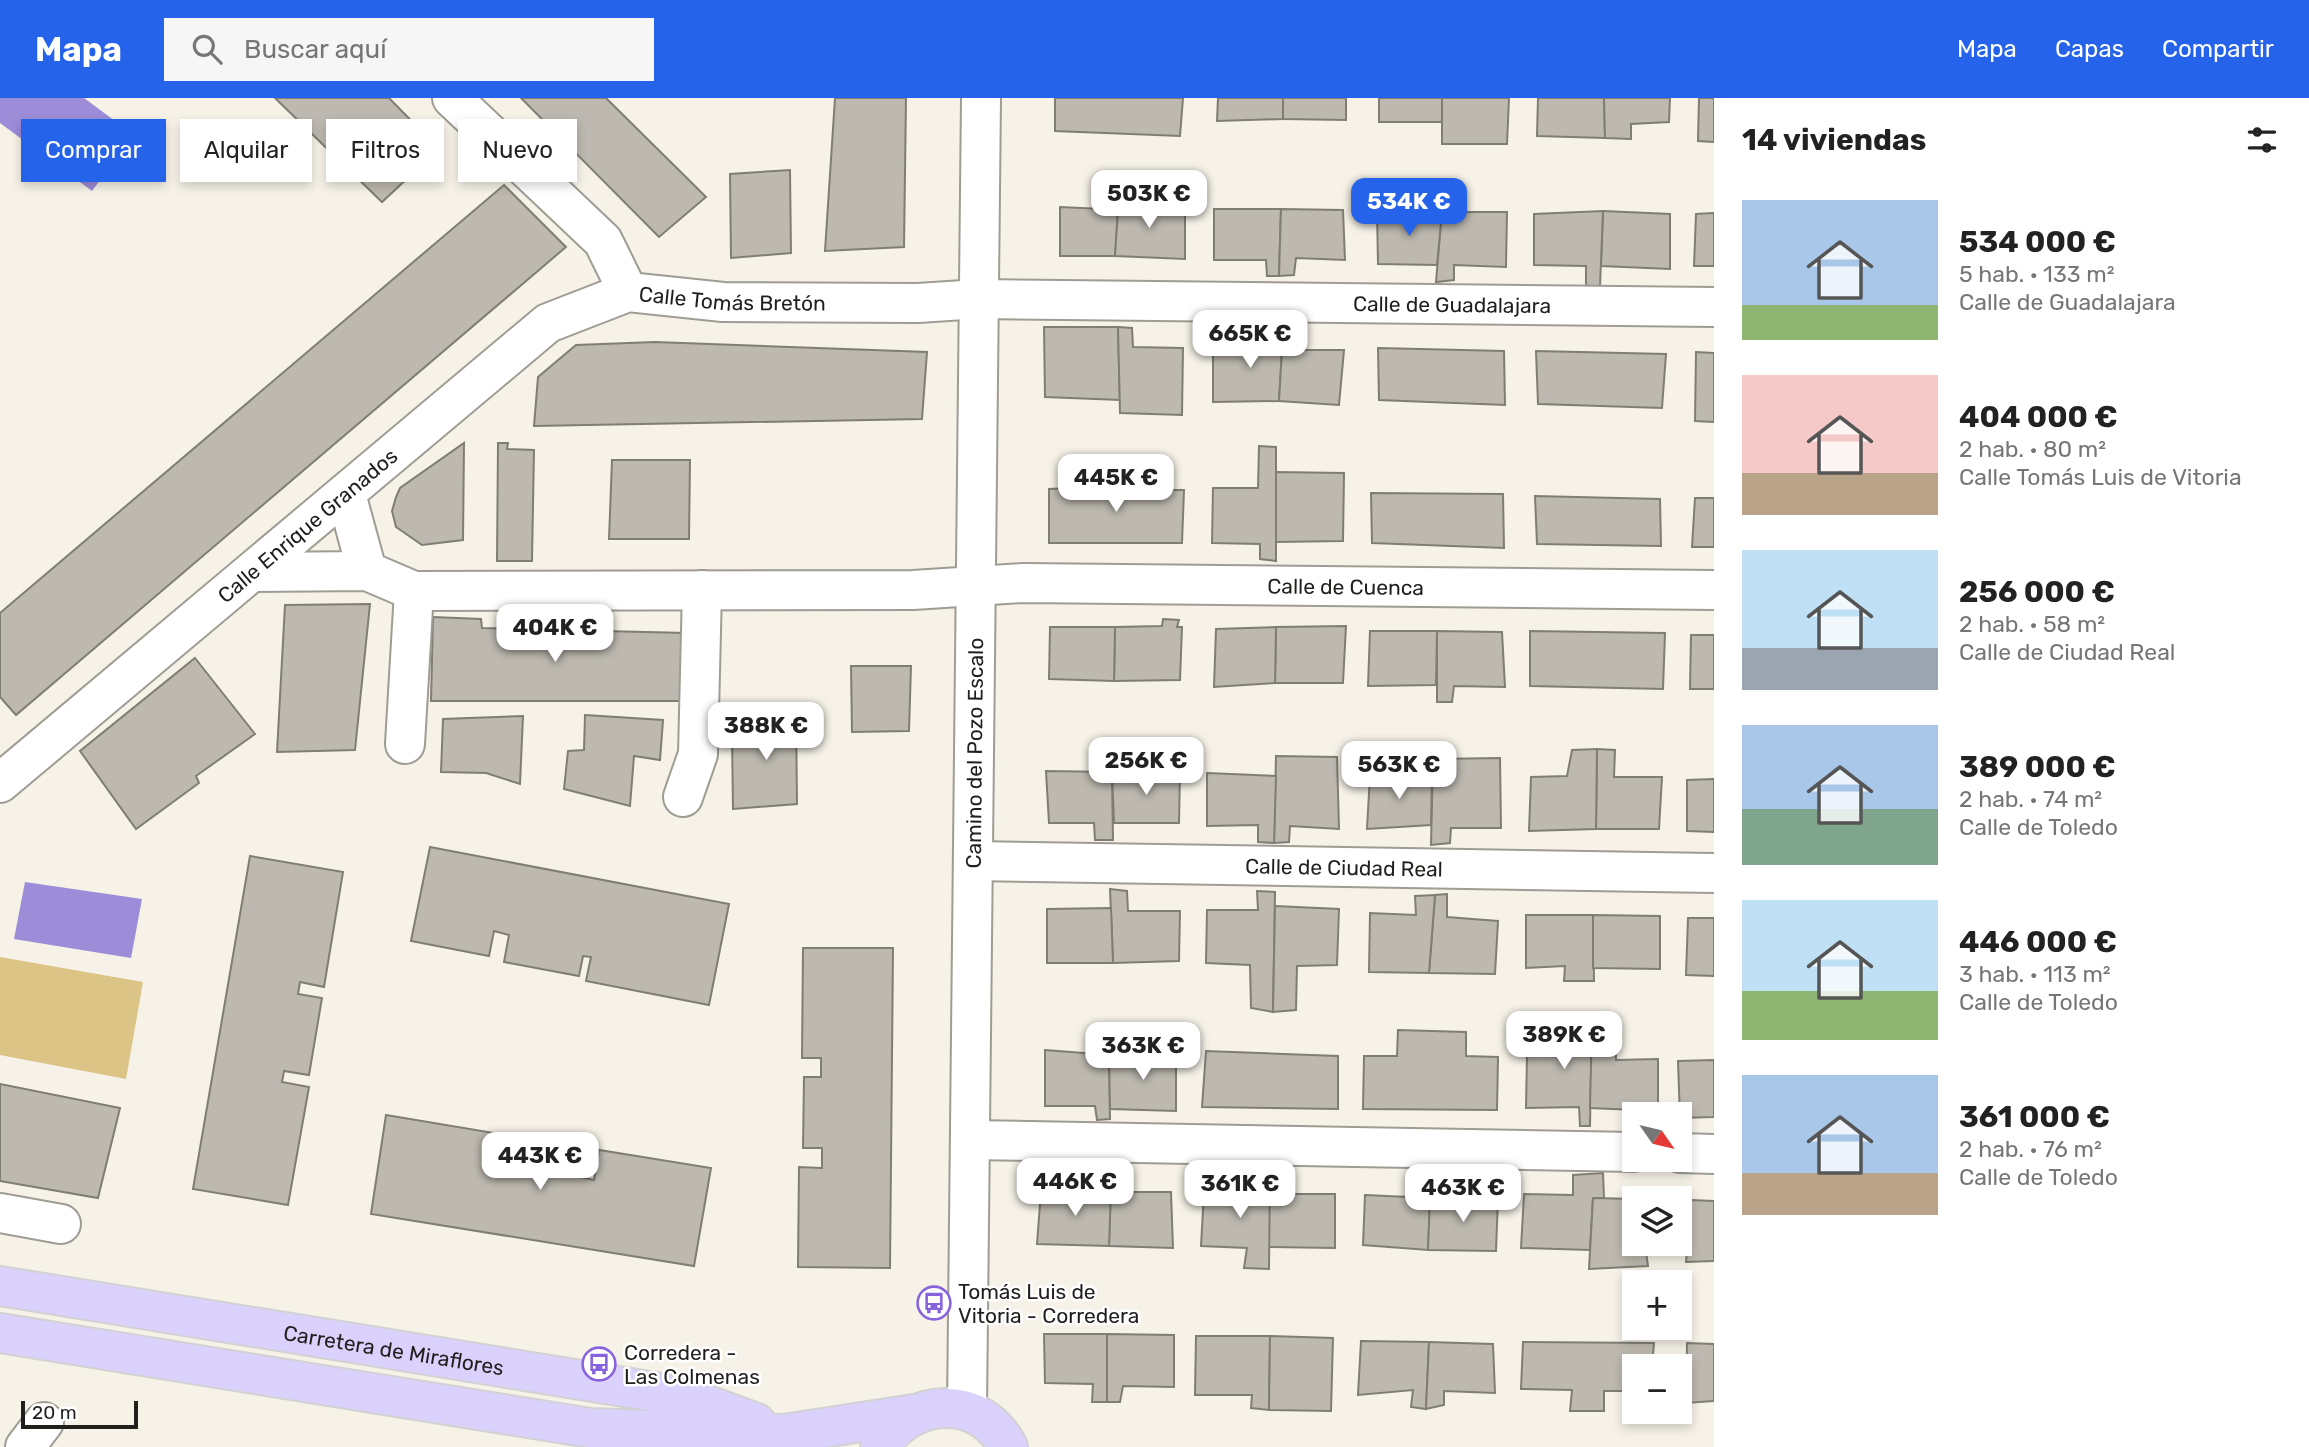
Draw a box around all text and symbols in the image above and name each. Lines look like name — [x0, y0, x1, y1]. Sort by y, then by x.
search box — [164, 18, 654, 81]
text: Mapa — [35, 30, 122, 69]
icon: search — [188, 30, 226, 68]
text: Buscar aquí — [244, 34, 387, 65]
text: Mapa — [1957, 35, 2017, 63]
text: Capas — [2055, 35, 2124, 63]
text: Compartir — [2162, 35, 2274, 63]
chip: Comprar — [21, 119, 166, 182]
chip: Alquilar — [180, 119, 312, 182]
chip: Filtros — [326, 119, 444, 182]
chip: Nuevo — [458, 119, 577, 182]
icon: filters — [2243, 121, 2281, 159]
text: 14 viviendas — [1742, 122, 1926, 158]
pin: 503K € — [1092, 170, 1206, 230]
pin: 534K € — [1352, 178, 1466, 238]
text: 503K € — [1107, 179, 1191, 207]
text: 534K € — [1367, 187, 1451, 215]
text: 534 000 € — [1959, 224, 2116, 260]
icon: home — [1798, 228, 1882, 312]
text: 5 hab. · 133 m² — [1959, 260, 2115, 288]
street label: Calle Tomás Bretón — [638, 281, 826, 315]
text: Calle de Guadalajara — [1959, 288, 2176, 316]
street label: Calle de Guadalajara — [1353, 291, 1551, 318]
pin: 665K € — [1193, 310, 1307, 370]
text: 665K € — [1209, 319, 1291, 347]
text: 404 000 € — [1959, 399, 2118, 435]
icon: home — [1798, 403, 1882, 487]
text: 2 hab. · 80 m² — [1959, 435, 2106, 463]
street label: Calle Enrique Granados — [212, 443, 402, 608]
pin: 445K € — [1059, 454, 1173, 514]
text: 445K € — [1074, 463, 1158, 491]
text: Calle Tomás Luis de Vitoria — [1959, 463, 2242, 491]
street label: Calle de Cuenca — [1267, 573, 1424, 600]
text: 256 000 € — [1959, 574, 2115, 610]
icon: home — [1798, 578, 1882, 662]
pin: 404K € — [498, 604, 612, 664]
text: 2 hab. · 58 m² — [1959, 610, 2105, 638]
text: 404K € — [512, 613, 598, 641]
street label: Camino del Pozo Escalo — [960, 638, 988, 869]
text: Calle de Ciudad Real — [1959, 638, 2175, 666]
pin: 388K € — [709, 702, 823, 762]
text: 388K € — [724, 711, 808, 739]
pin: 256K € — [1089, 738, 1203, 797]
pin: 563K € — [1342, 742, 1456, 801]
text: 256K € — [1105, 746, 1187, 774]
text: 389 000 € — [1959, 749, 2116, 785]
text: 563K € — [1357, 750, 1441, 778]
icon: home — [1798, 753, 1882, 837]
text: 2 hab. · 74 m² — [1959, 785, 2102, 813]
text: Calle de Toledo — [1959, 813, 2118, 841]
street label: Calle de Ciudad Real — [1245, 853, 1443, 881]
text: 446 000 € — [1959, 924, 2117, 960]
icon: home — [1798, 928, 1882, 1012]
text: 3 hab. · 113 m² — [1959, 960, 2111, 988]
text: Calle de Toledo — [1959, 988, 2118, 1016]
pin: 389K € — [1507, 1012, 1621, 1071]
text: 389K € — [1522, 1020, 1606, 1048]
pin: 363K € — [1086, 1023, 1200, 1082]
text: 363K € — [1101, 1031, 1185, 1059]
text: 361 000 € — [1959, 1099, 2110, 1135]
north arrow — [1622, 1102, 1692, 1172]
map controls — [1622, 1102, 1692, 1424]
icon: home — [1798, 1103, 1882, 1187]
pin: 443K € — [483, 1132, 597, 1192]
text: 2 hab. · 76 m² — [1959, 1135, 2102, 1163]
text: 443K € — [498, 1141, 582, 1169]
pin: 446K € — [1018, 1158, 1132, 1218]
pin: 361K € — [1183, 1160, 1297, 1220]
text: Calle de Toledo — [1959, 1163, 2118, 1191]
pin: 463K € — [1406, 1164, 1520, 1224]
text: 446K € — [1033, 1167, 1117, 1195]
text: 361K € — [1200, 1169, 1280, 1197]
text: 463K € — [1421, 1173, 1505, 1201]
button: layers — [1622, 1186, 1692, 1256]
button: + — [1622, 1270, 1692, 1340]
place label: Tomás Luis de Vitoria - Corredera — [958, 1279, 1139, 1328]
bus stop icon: Tomás Luis de Vitoria - Corredera — [915, 1284, 953, 1322]
street label: Carretera de Miraflores — [282, 1320, 506, 1380]
place label: Corredera - Las Colmenas — [624, 1340, 760, 1389]
bus stop icon: Corredera - Las Colmenas — [580, 1345, 618, 1383]
button: − — [1622, 1354, 1692, 1424]
scale bar — [21, 1398, 138, 1430]
text: 20 m — [32, 1401, 77, 1424]

